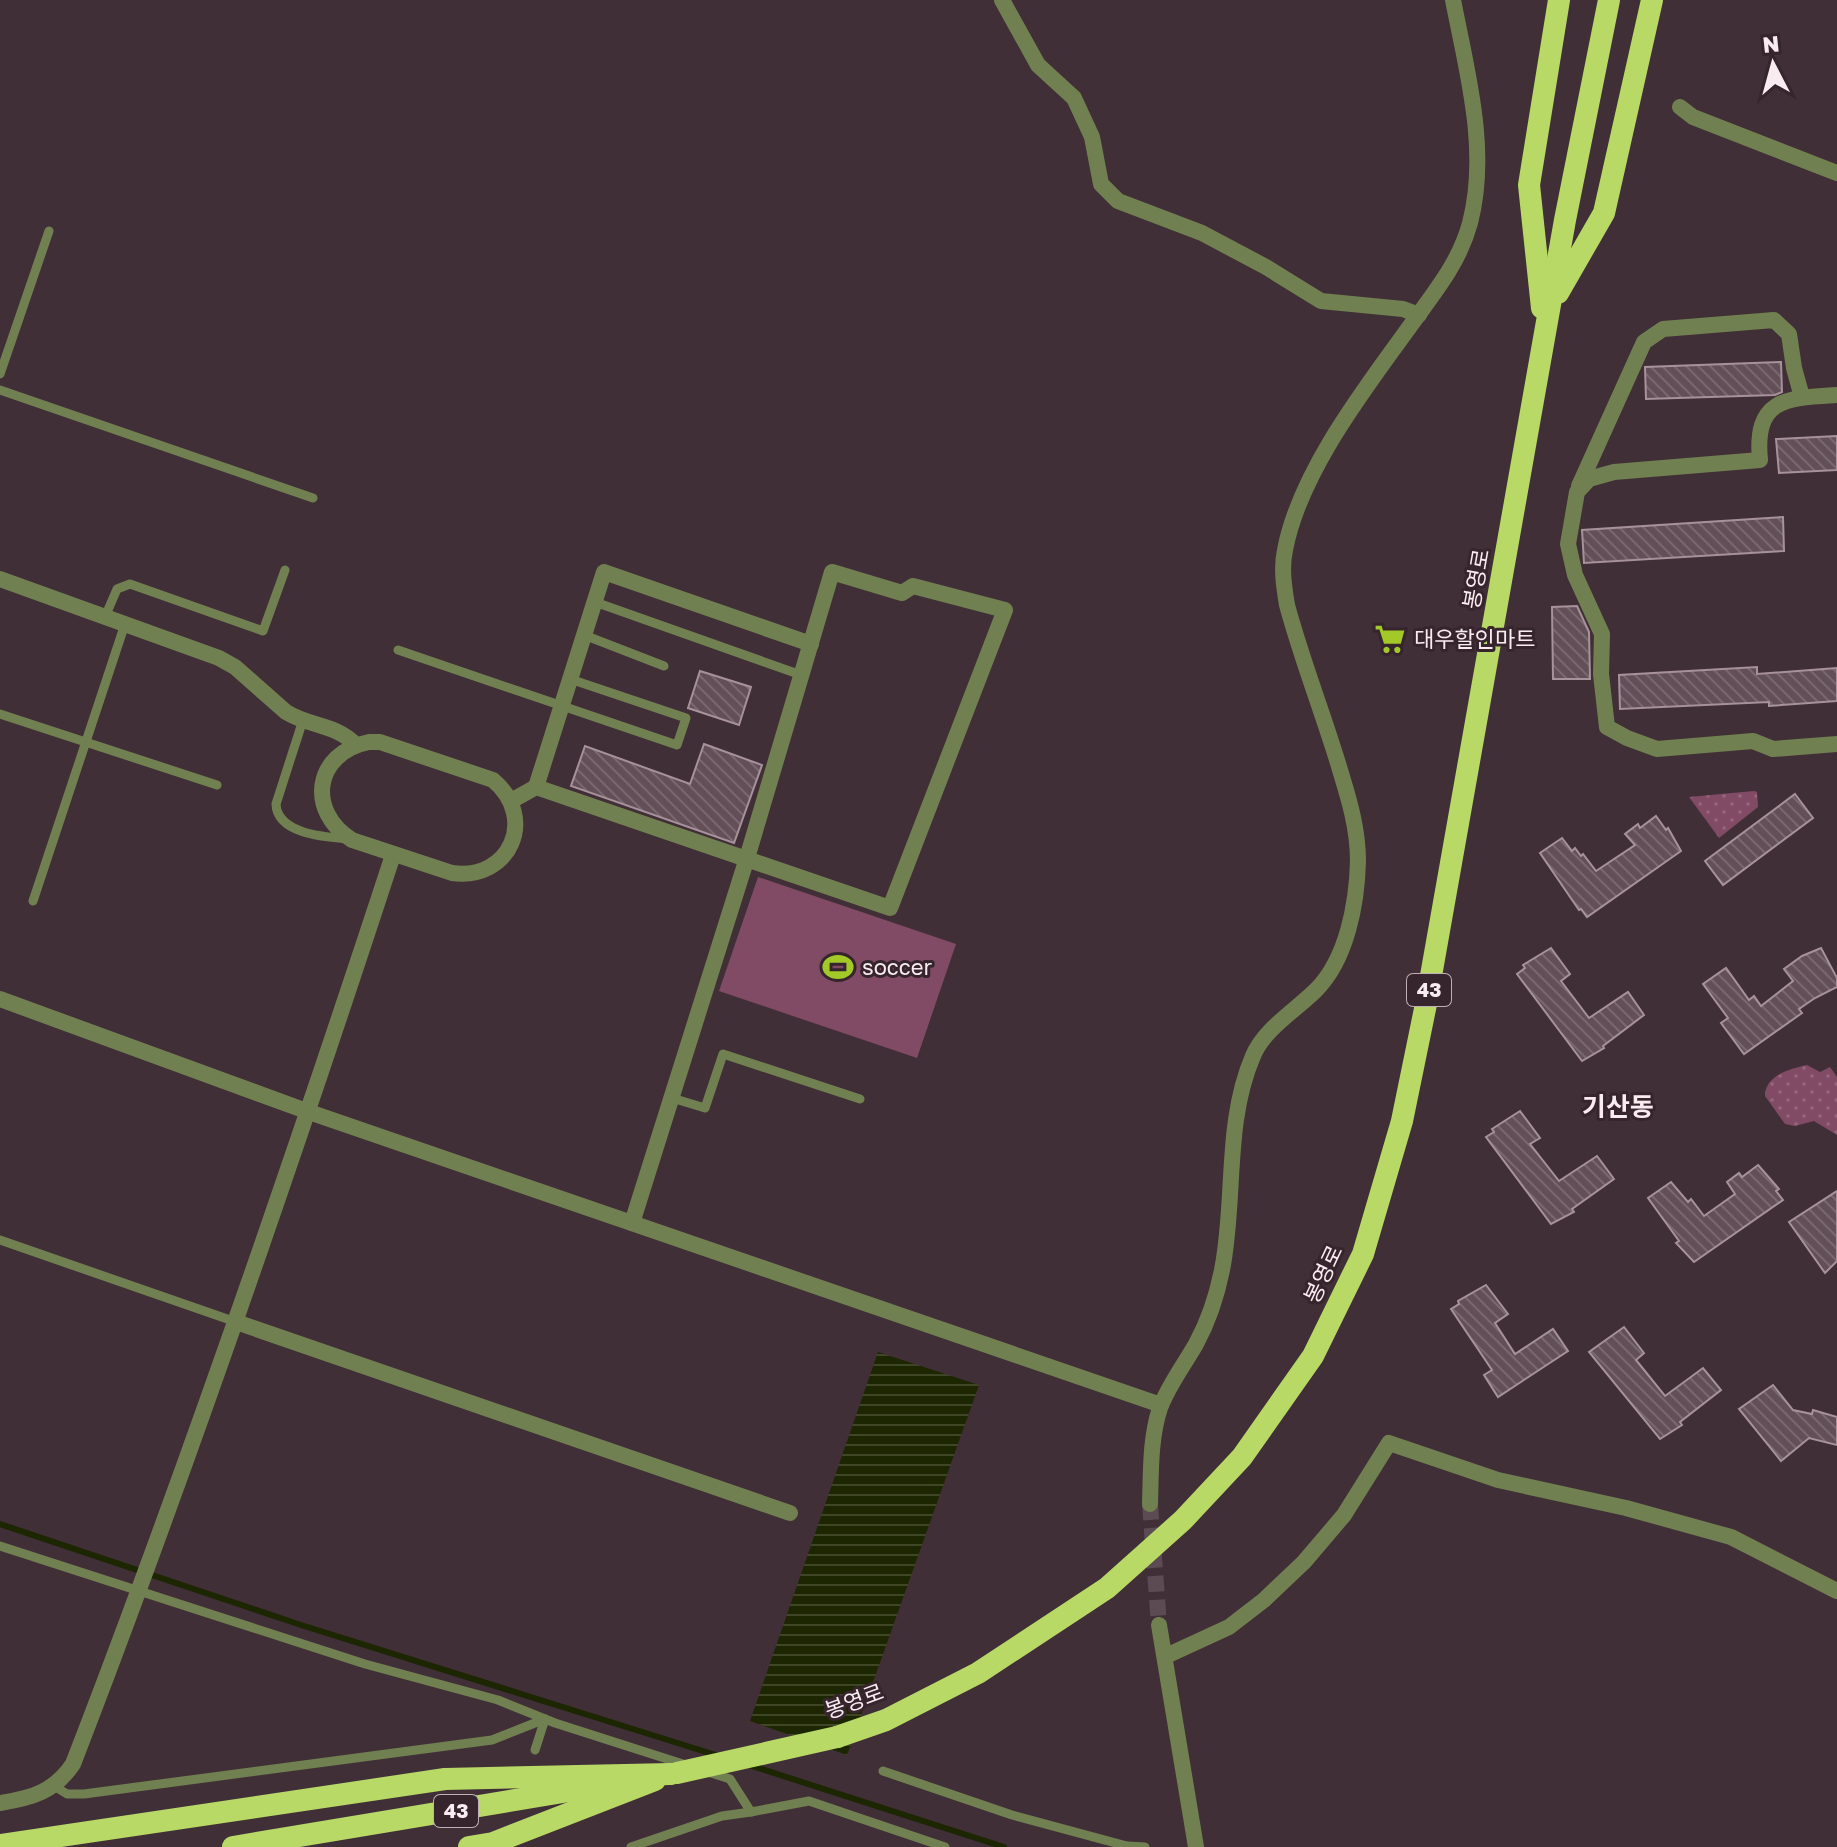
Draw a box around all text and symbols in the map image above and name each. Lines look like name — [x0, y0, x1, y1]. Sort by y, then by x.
north arrow — [1733, 24, 1813, 104]
text: N — [1761, 29, 1781, 58]
street label: 봉영로 — [1457, 547, 1494, 611]
supermarket icon: 대우할인마트 — [1373, 622, 1407, 656]
place label: 대우할인마트 — [1414, 625, 1535, 652]
sports icon: soccer — [821, 950, 855, 984]
place label: soccer — [862, 953, 933, 980]
road number: 43 — [1407, 974, 1451, 1006]
district label: 기산동 — [1582, 1091, 1654, 1122]
street label: 봉영로 — [1297, 1241, 1348, 1307]
street label: 봉영로 — [821, 1677, 887, 1724]
road number: 43 — [434, 1795, 478, 1827]

